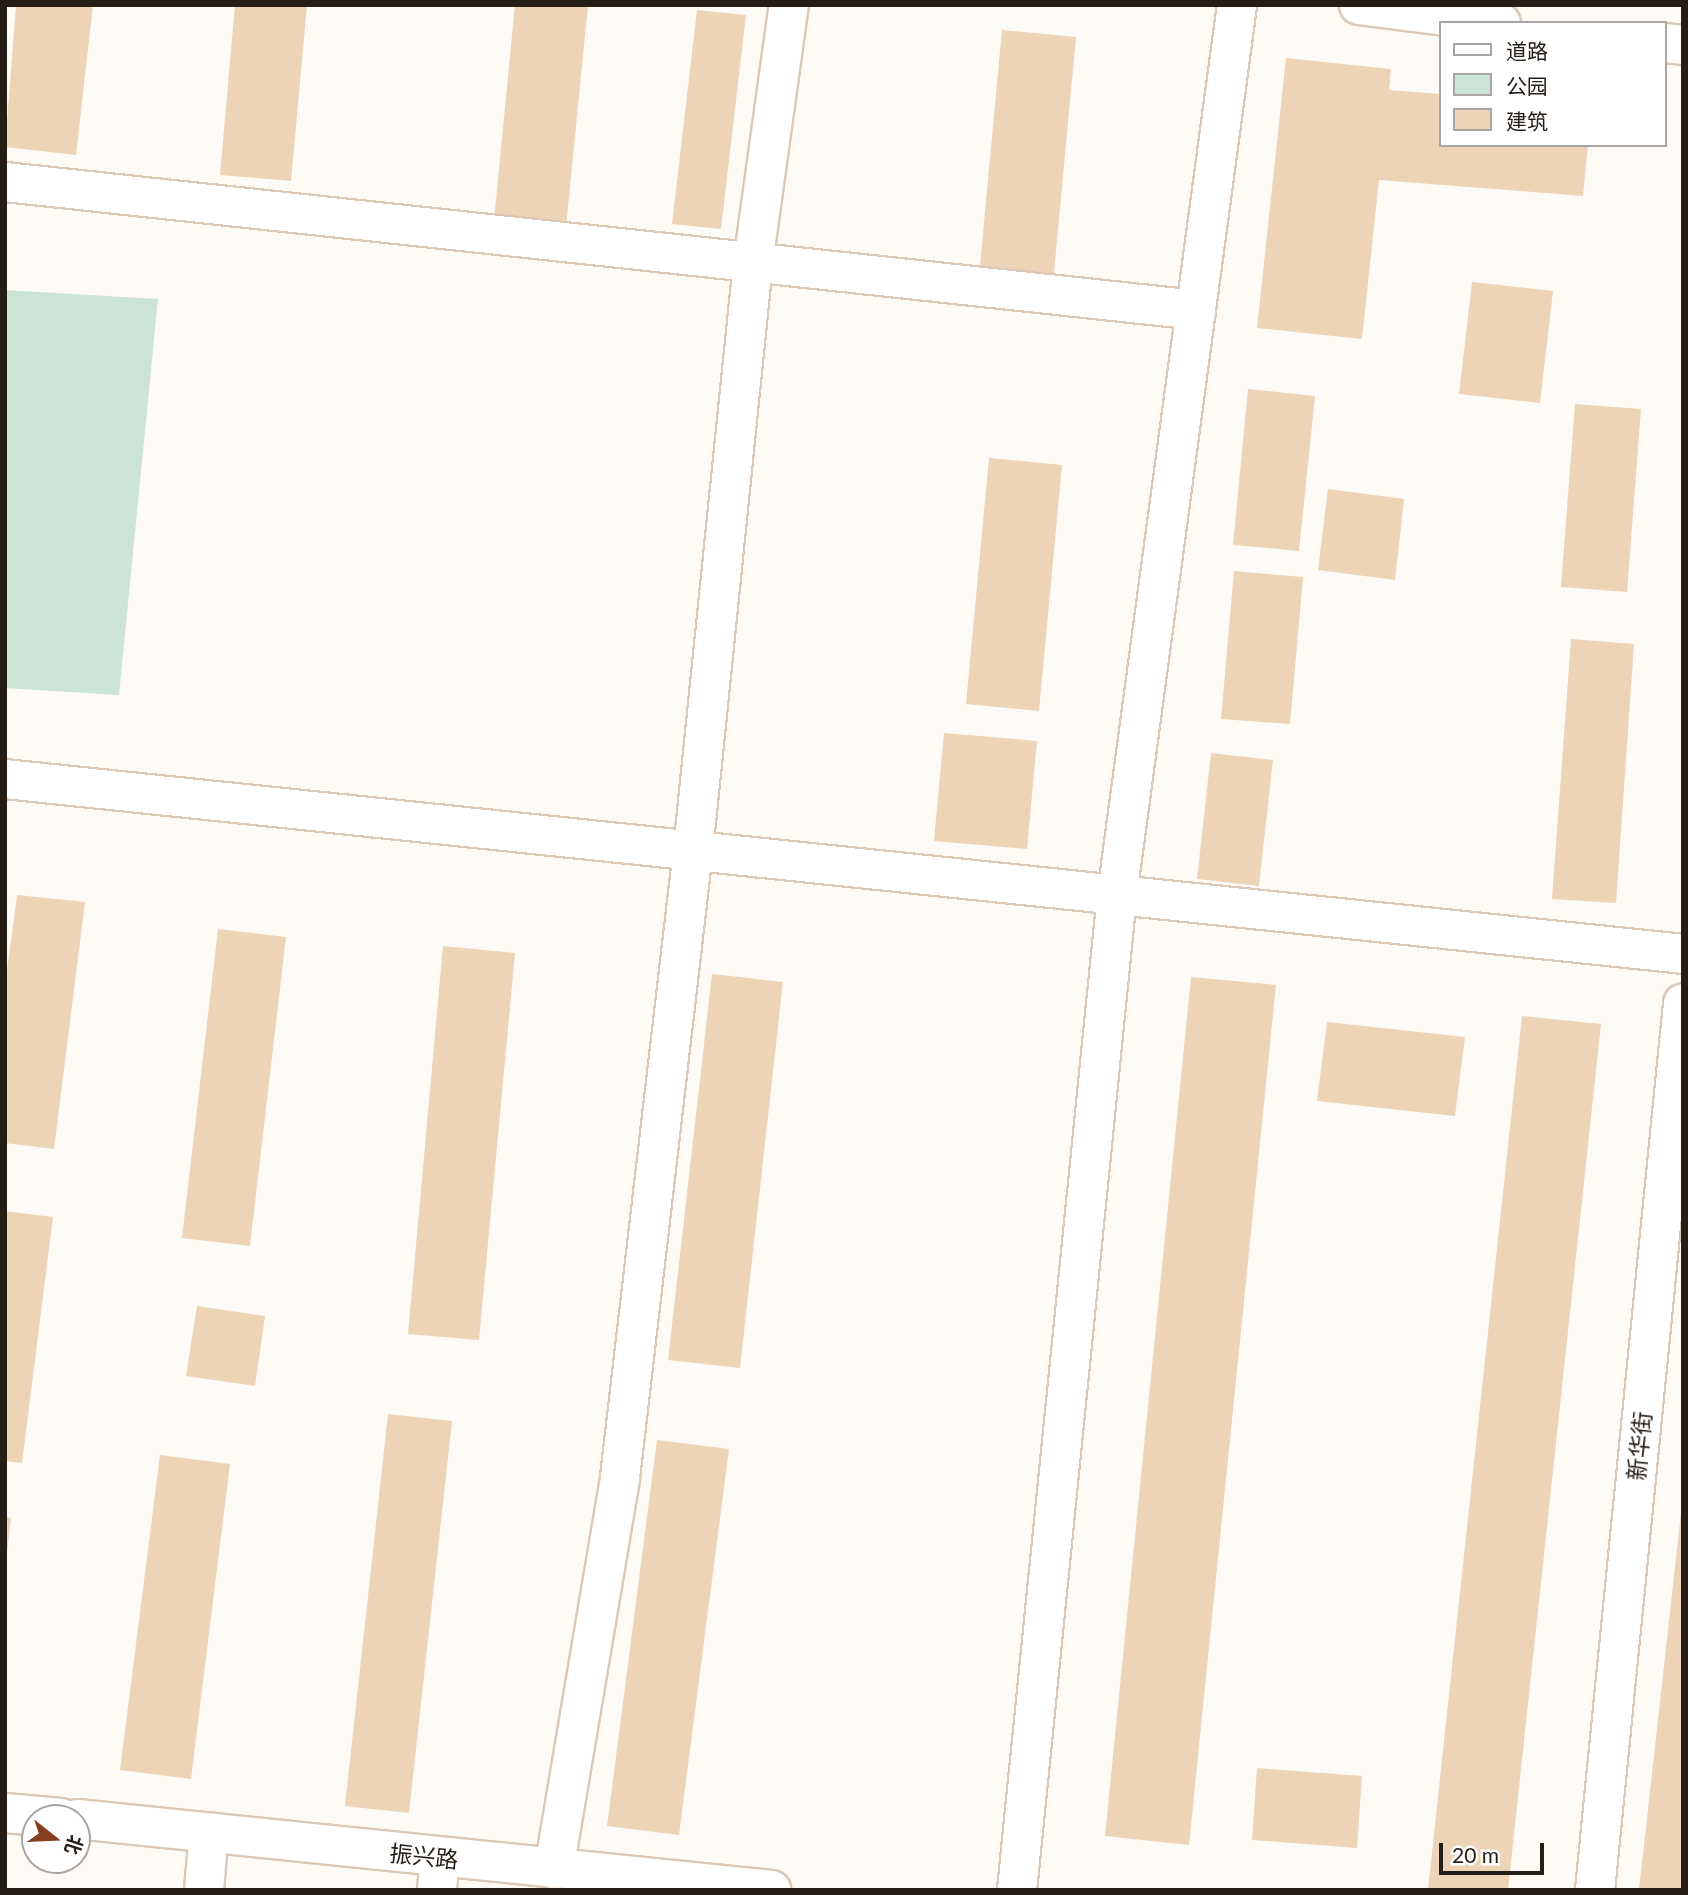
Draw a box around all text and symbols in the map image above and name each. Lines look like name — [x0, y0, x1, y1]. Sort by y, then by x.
legend — [1440, 21, 1667, 147]
text: 道路 — [1506, 38, 1548, 63]
text: 公园 — [1506, 73, 1548, 98]
text: 建筑 — [1506, 108, 1548, 133]
street label: 新华街 — [1622, 1410, 1656, 1482]
north arrow — [21, 1804, 91, 1874]
scale bar — [1443, 1828, 1548, 1872]
text: 北 — [61, 1832, 88, 1858]
street label: 振兴路 — [388, 1839, 460, 1873]
text: 20 m — [1452, 1842, 1499, 1867]

